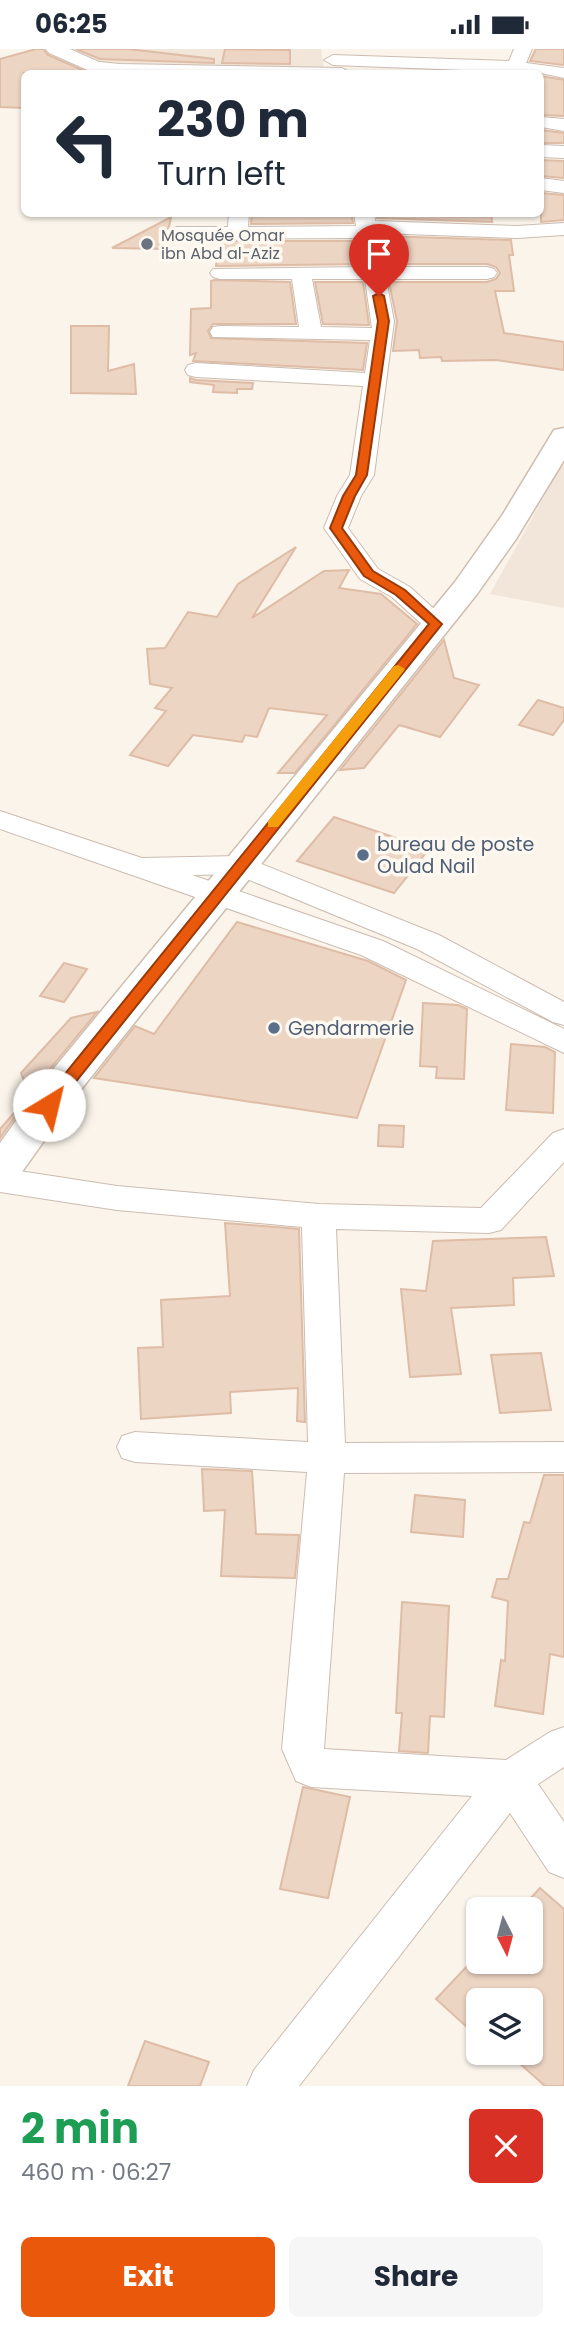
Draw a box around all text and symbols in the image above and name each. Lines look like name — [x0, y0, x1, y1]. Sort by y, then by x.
text: 06:25 — [35, 6, 108, 42]
text: 230 m — [157, 86, 309, 154]
icon: left — [42, 98, 133, 189]
text: Turn left — [157, 151, 286, 196]
place label: Mosquée Omar ibn Abd al-Aziz — [161, 224, 284, 265]
pin — [349, 224, 409, 296]
icon: arrive — [360, 235, 398, 273]
marker: Mosquée Omar ibn Abd al-Aziz — [139, 236, 155, 252]
place label: bureau de poste Oulad Nail — [377, 831, 534, 880]
marker: bureau de poste Oulad Nail — [355, 847, 371, 863]
place label: Gendarmerie — [288, 1015, 414, 1042]
marker: Gendarmerie — [266, 1020, 282, 1036]
position arrow — [12, 1068, 86, 1142]
north arrow — [466, 1897, 542, 1974]
map controls — [466, 1897, 543, 2065]
button: layers — [466, 1988, 543, 2065]
text: 2 min — [21, 2099, 139, 2158]
button: close — [469, 2109, 543, 2183]
text: 460 m · 06:27 — [21, 2156, 171, 2188]
button: Exit — [21, 2237, 275, 2317]
button: Share — [289, 2237, 543, 2317]

